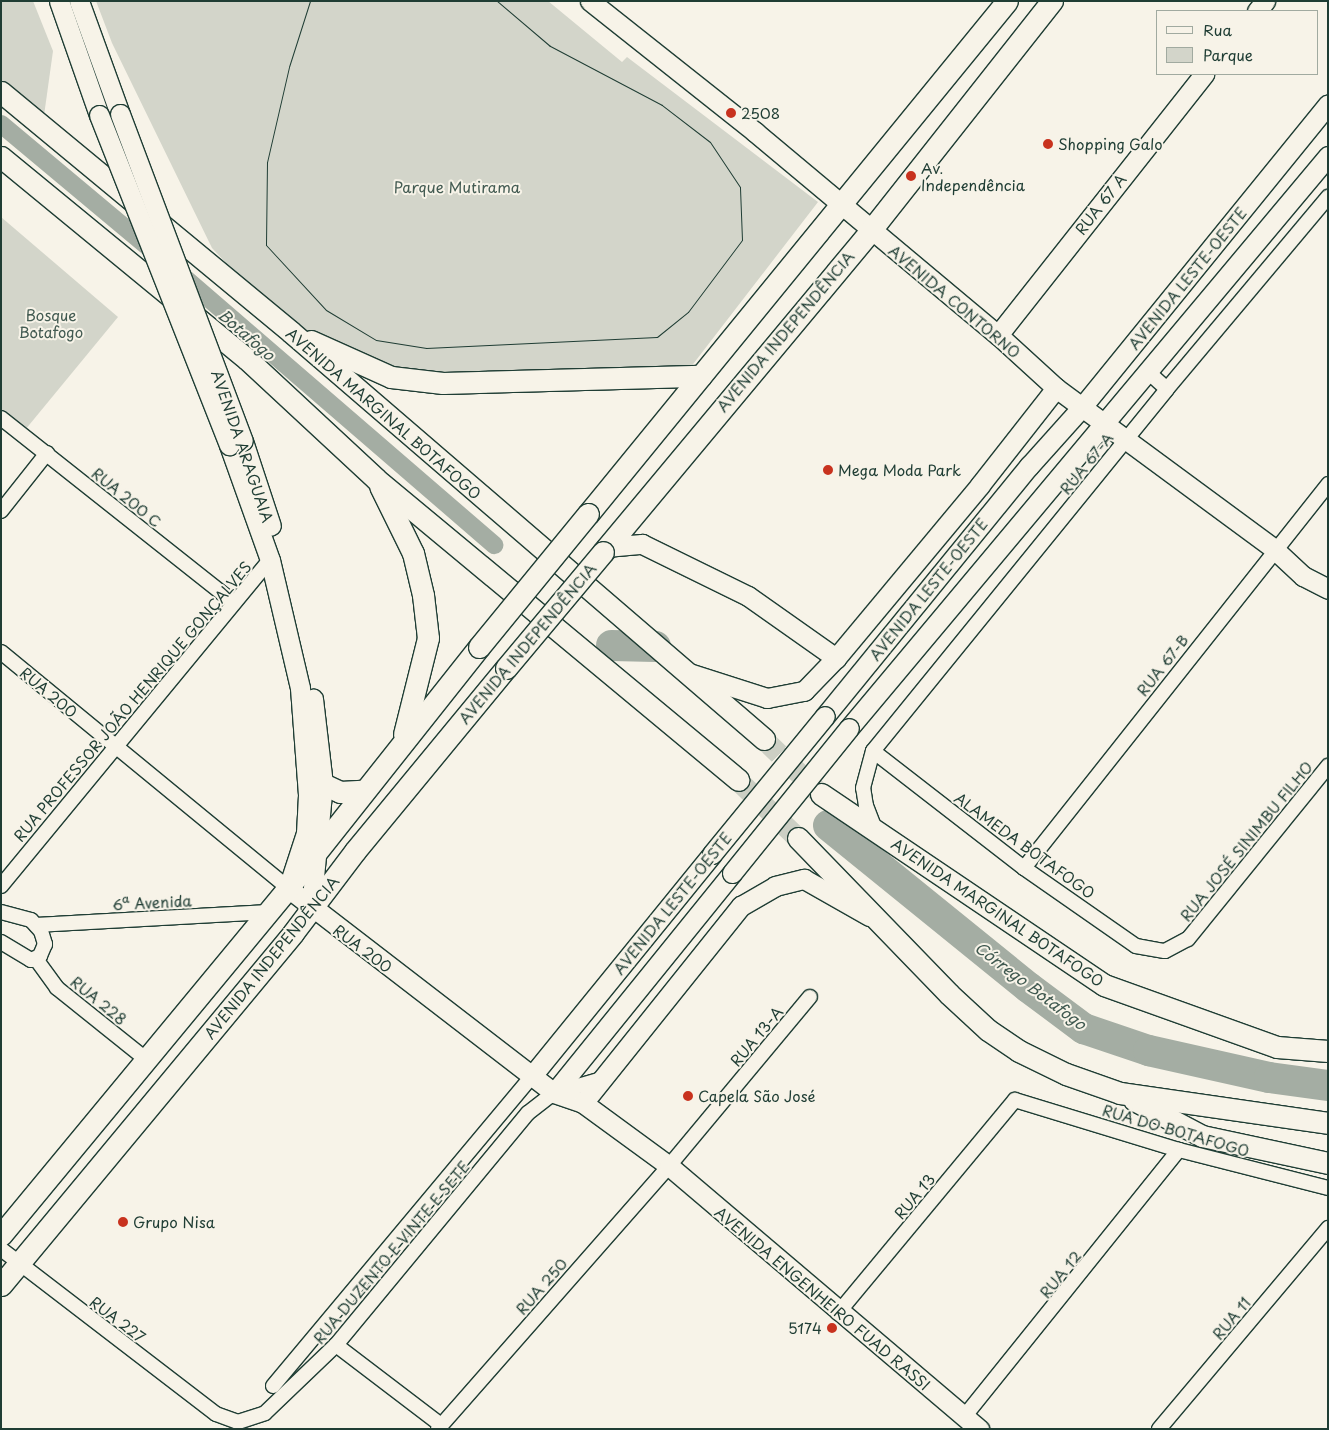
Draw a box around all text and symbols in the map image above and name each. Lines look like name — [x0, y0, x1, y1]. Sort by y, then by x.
legend — [1156, 10, 1319, 75]
text: Rua — [1203, 18, 1232, 41]
text: Parque — [1203, 43, 1253, 66]
place label: 2508 — [741, 104, 780, 122]
marker: 2508 — [725, 107, 737, 119]
place label: Shopping Galo — [1058, 135, 1164, 153]
marker: Shopping Galo — [1042, 138, 1054, 150]
place label: Av. Independência — [921, 158, 1025, 193]
marker: Av. Independência — [905, 170, 917, 182]
street label: RUA 67 A — [1070, 170, 1130, 238]
park label: Parque Mutirama — [394, 178, 520, 196]
street label: AVENIDA LESTE-OESTE — [1124, 203, 1250, 353]
street label: AVENIDA CONTORNO — [886, 241, 1024, 361]
street label: AVENIDA INDEPENDÊNCIA — [712, 247, 858, 415]
water label: Botafogo — [215, 304, 279, 364]
park label: Bosque Botafogo — [19, 305, 83, 340]
street label: AVENIDA MARGINAL BOTAFOGO — [283, 323, 485, 503]
street label: AVENIDA ARAGUAIA — [209, 368, 277, 524]
street label: RUA 67-A — [1056, 428, 1116, 498]
place label: Mega Moda Park — [838, 461, 961, 479]
street label: RUA 200 C — [88, 463, 166, 531]
marker: Mega Moda Park — [822, 464, 834, 476]
street label: AVENIDA LESTE-OESTE — [865, 514, 991, 664]
street label: RUA PROFESSOR JOÃO HENRIQUE GONÇALVES — [9, 557, 255, 845]
street label: AVENIDA INDEPENDÊNCIA — [454, 559, 600, 727]
street label: RUA 67-B — [1132, 631, 1192, 699]
street label: RUA 200 — [16, 662, 82, 722]
street label: RUA JOSÉ SINIMBU FILHO — [1176, 757, 1316, 925]
street label: ALAMEDA BOTAFOGO — [951, 788, 1099, 902]
street label: AVENIDA LESTE-OESTE — [609, 828, 735, 978]
street label: AVENIDA MARGINAL BOTAFOGO — [888, 834, 1108, 990]
street label: AVENIDA INDEPENDÊNCIA — [200, 872, 342, 1042]
street label: 6ª Avenida — [112, 891, 192, 913]
street label: RUA 200 — [329, 920, 397, 976]
water label: Córrego Botafogo — [971, 937, 1091, 1033]
street label: RUA 228 — [67, 972, 131, 1028]
street label: RUA 13-A — [726, 1002, 786, 1070]
place label: Capela São José — [698, 1087, 816, 1105]
marker: Capela São José — [682, 1090, 694, 1102]
street label: RUA DO BOTAFOGO — [1099, 1100, 1253, 1160]
street label: RUA DUZENTO E VINTE E SETE — [308, 1156, 474, 1348]
street label: RUA 13 — [889, 1169, 939, 1223]
street label: AVENIDA ENGENHEIRO FUAD RASSI — [712, 1203, 934, 1393]
place label: Grupo Nisa — [133, 1213, 215, 1231]
marker: Grupo Nisa — [117, 1216, 129, 1228]
street label: RUA 12 — [1036, 1247, 1084, 1301]
street label: RUA 250 — [512, 1254, 570, 1318]
street label: RUA 227 — [86, 1292, 150, 1346]
street label: RUA 11 — [1208, 1293, 1254, 1343]
place label: 5174 — [788, 1319, 822, 1337]
marker: 5174 — [826, 1322, 838, 1334]

